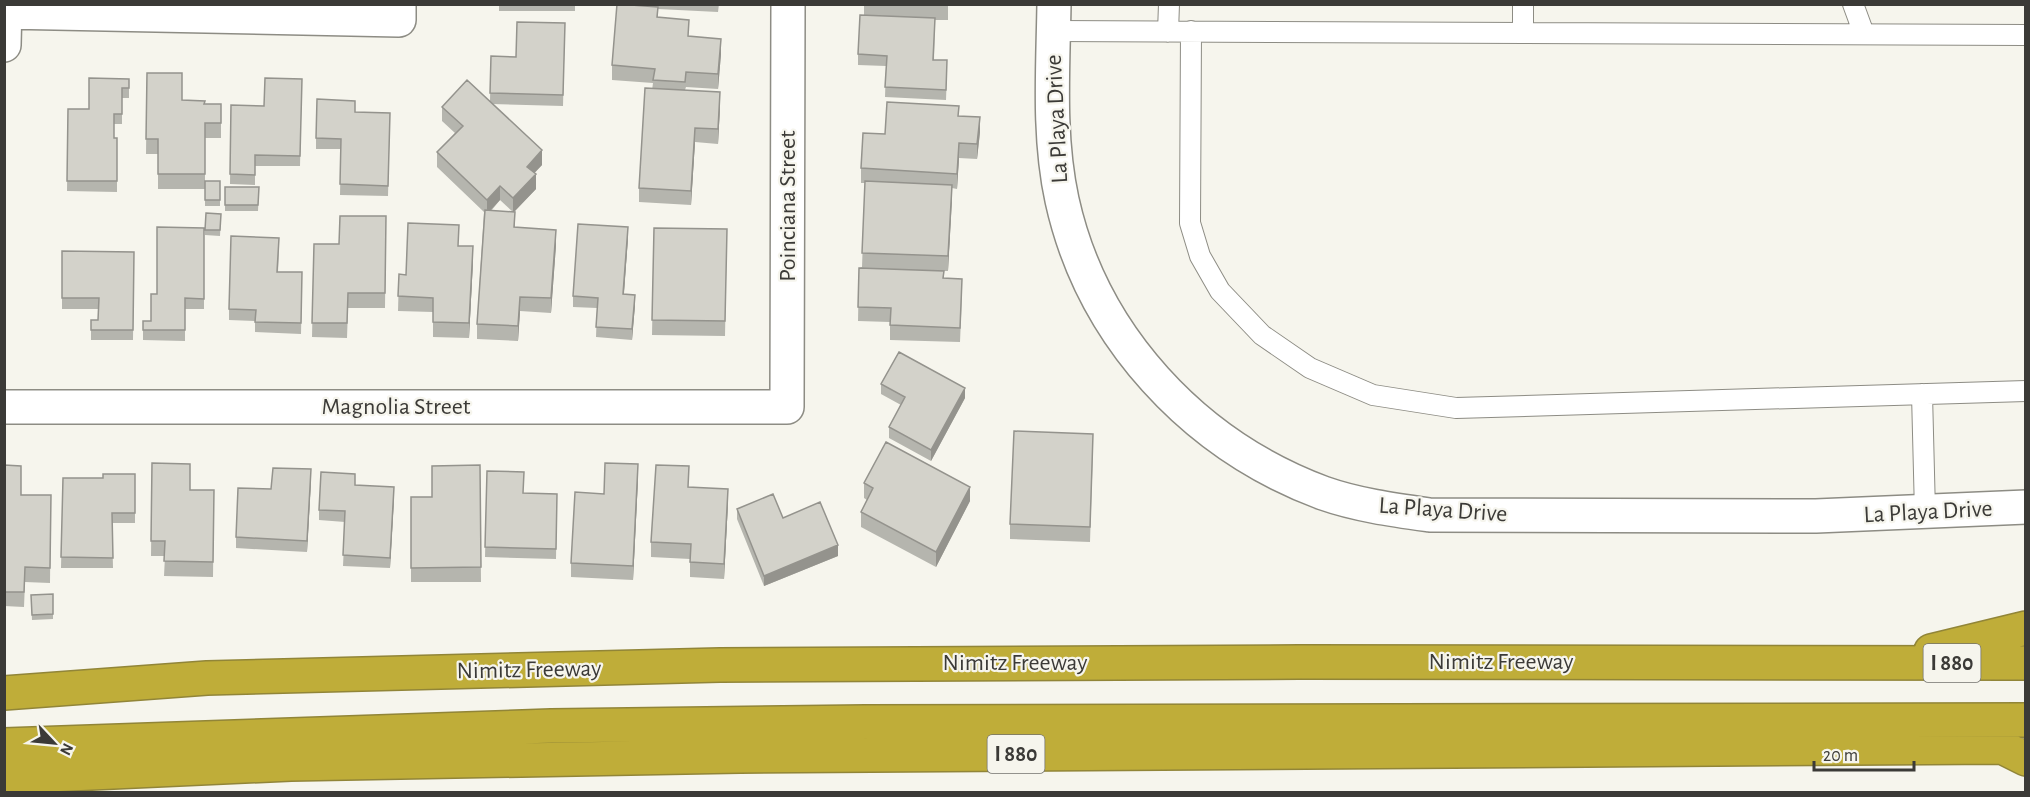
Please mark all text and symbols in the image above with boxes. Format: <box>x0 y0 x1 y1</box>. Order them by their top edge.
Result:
street label: La Playa Drive <box>1042 54 1072 184</box>
street label: Poinciana Street <box>776 130 800 282</box>
street label: Magnolia Street <box>322 395 471 419</box>
street label: La Playa Drive <box>1378 494 1508 526</box>
street label: La Playa Drive <box>1863 497 1993 527</box>
road number: I 880 <box>1924 644 1980 682</box>
street label: Nimitz Freeway <box>1429 650 1573 674</box>
street label: Nimitz Freeway <box>943 651 1087 675</box>
street label: Nimitz Freeway <box>456 657 602 683</box>
north arrow <box>24 713 84 773</box>
scale bar <box>1814 734 1914 772</box>
road number: I 880 <box>988 735 1044 773</box>
text: N <box>57 741 76 758</box>
text: 20 m <box>1823 747 1858 765</box>

